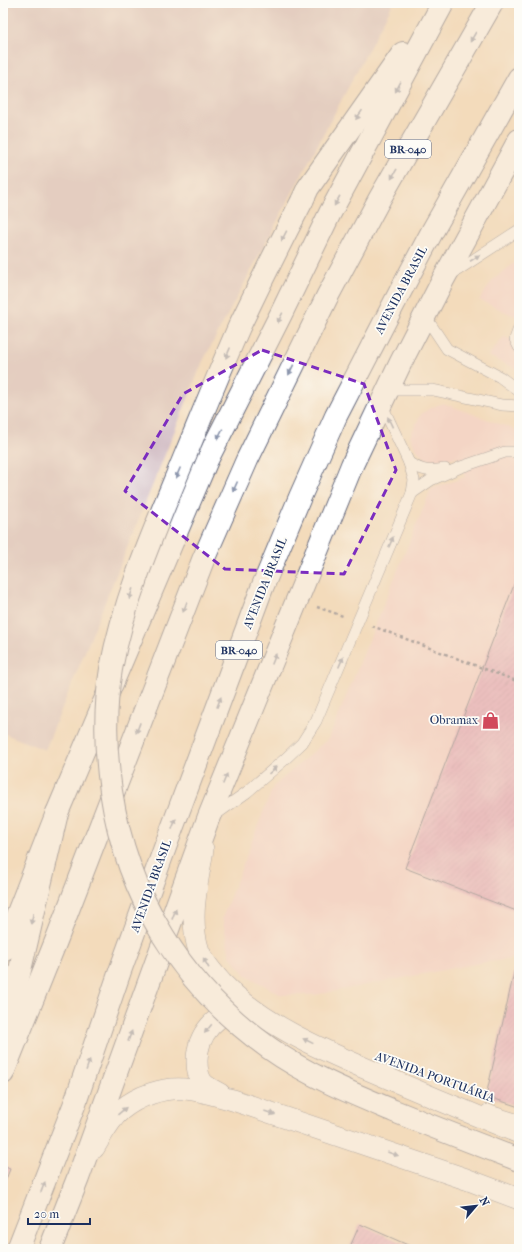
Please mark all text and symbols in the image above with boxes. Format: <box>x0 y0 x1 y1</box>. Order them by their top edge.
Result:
one-way arrow <box>470 31 476 43</box>
one-way arrow <box>395 81 402 93</box>
one-way arrow <box>355 110 363 120</box>
road number: BR-040 <box>385 140 431 158</box>
one-way arrow <box>391 168 398 180</box>
one-way arrow <box>333 195 340 207</box>
one-way arrow <box>280 230 287 242</box>
street label: AVENIDA BRASIL <box>371 243 430 337</box>
one-way arrow <box>469 255 481 262</box>
one-way arrow <box>276 312 283 324</box>
one-way arrow <box>225 348 231 359</box>
one-way arrow <box>288 364 294 375</box>
one-way arrow <box>387 416 393 427</box>
one-way arrow <box>217 428 224 440</box>
one-way arrow <box>175 468 181 479</box>
one-way arrow <box>232 482 238 493</box>
street label: AVENIDA BRASIL <box>240 534 290 632</box>
one-way arrow <box>389 536 395 548</box>
one-way arrow <box>127 589 133 601</box>
one-way arrow <box>181 601 187 613</box>
road number: BR-040 <box>216 641 262 659</box>
one-way arrow <box>271 653 277 665</box>
one-way arrow <box>338 657 344 668</box>
one-way arrow <box>217 695 223 707</box>
shop icon: Obramax <box>481 710 501 730</box>
place label: Obramax <box>430 713 479 727</box>
one-way arrow <box>135 723 141 734</box>
one-way arrow <box>268 766 277 775</box>
one-way arrow <box>222 773 228 785</box>
one-way arrow <box>171 817 177 829</box>
street label: AVENIDA BRASIL <box>127 837 175 935</box>
one-way arrow <box>171 908 177 920</box>
one-way arrow <box>29 914 35 926</box>
one-way arrow <box>203 957 209 969</box>
one-way arrow <box>204 1023 213 1034</box>
one-way arrow <box>127 1030 133 1042</box>
one-way arrow <box>302 1038 314 1044</box>
street label: AVENIDA PORTUÁRIA <box>372 1048 497 1105</box>
one-way arrow <box>85 1058 91 1070</box>
one-way arrow <box>116 1106 127 1115</box>
one-way arrow <box>265 1110 277 1116</box>
one-way arrow <box>388 1152 400 1158</box>
one-way arrow <box>40 1180 46 1192</box>
north arrow <box>456 1186 496 1226</box>
text: N <box>477 1195 492 1209</box>
scale bar <box>28 1200 90 1226</box>
text: 20 m <box>34 1207 59 1221</box>

